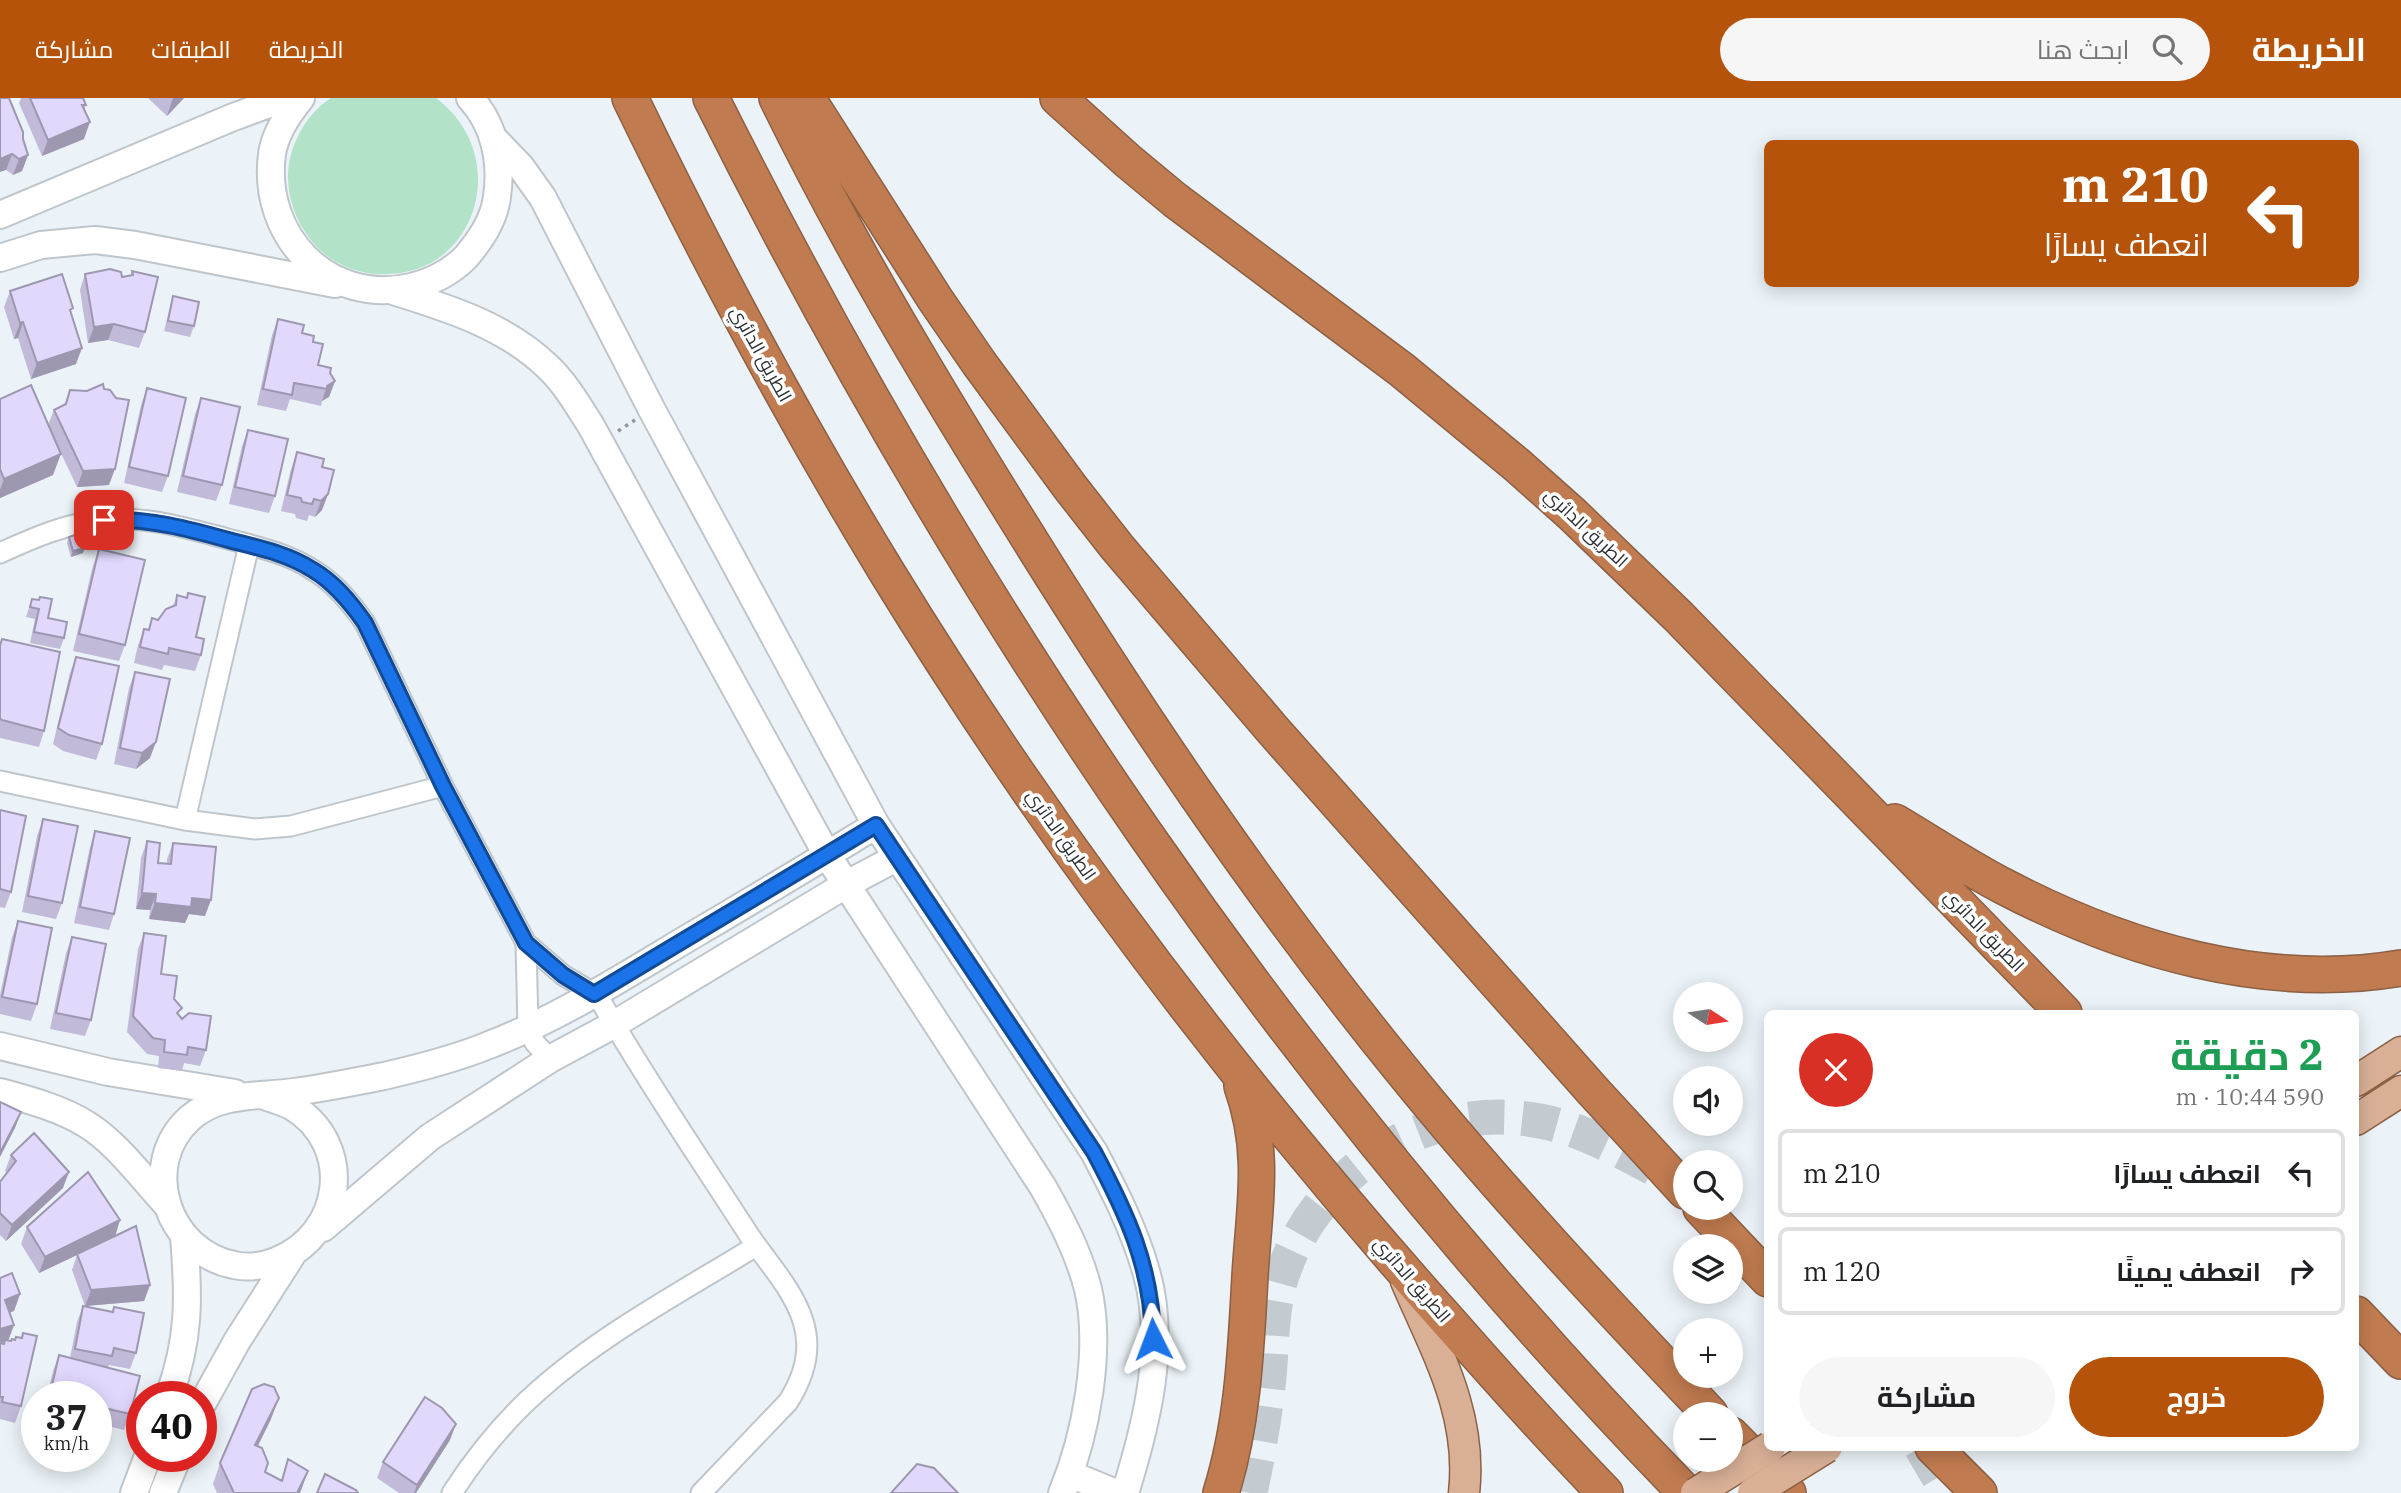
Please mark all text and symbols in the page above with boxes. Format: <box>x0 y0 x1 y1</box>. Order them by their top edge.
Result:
search box <box>1720 18 2210 81</box>
text: الخريطة <box>2252 27 2366 70</box>
icon: search <box>2148 30 2186 68</box>
text: ابحث هنا <box>2037 32 2130 66</box>
text: مشاركة <box>35 33 113 65</box>
text: الطبقات <box>151 33 231 65</box>
text: الخريطة <box>269 33 344 65</box>
text: 210 m <box>2062 152 2209 215</box>
icon: left <box>2233 168 2324 259</box>
text: انعطف يسارًا <box>2044 223 2209 265</box>
street label: الطريق الدائري <box>723 302 797 407</box>
street label: الطريق الدائري <box>1538 483 1633 574</box>
pin <box>74 490 134 550</box>
icon: arrive <box>85 501 123 539</box>
street label: الطريق الدائري <box>1019 785 1101 886</box>
street label: الطريق الدائري <box>1937 885 2029 979</box>
north arrow <box>1673 982 1743 1052</box>
map controls <box>1673 982 1743 1472</box>
text: 2 دقيقة <box>2170 1027 2324 1082</box>
button: close <box>1799 1033 1873 1107</box>
button: sound <box>1673 1066 1743 1136</box>
text: 590 m · 10:44 <box>2175 1081 2324 1111</box>
button: search <box>1673 1150 1743 1220</box>
icon: left <box>2282 1154 2320 1192</box>
text: 210 m <box>1803 1156 1881 1190</box>
text: انعطف يسارًا <box>2113 1156 2261 1190</box>
street label: الطريق الدائري <box>1367 1232 1456 1329</box>
button: layers <box>1673 1234 1743 1304</box>
icon: right <box>2282 1252 2320 1290</box>
text: 120 m <box>1803 1254 1881 1288</box>
text: انعطف يمينًا <box>2116 1254 2261 1288</box>
position arrow <box>1116 1302 1190 1376</box>
button: + <box>1673 1318 1743 1388</box>
button: مشاركة <box>1799 1357 2055 1437</box>
button: خروج <box>2069 1357 2324 1437</box>
speed limit sign: 40 <box>126 1381 217 1472</box>
text: 37 <box>45 1394 88 1440</box>
button: − <box>1673 1402 1743 1472</box>
text: km/h <box>44 1432 89 1455</box>

